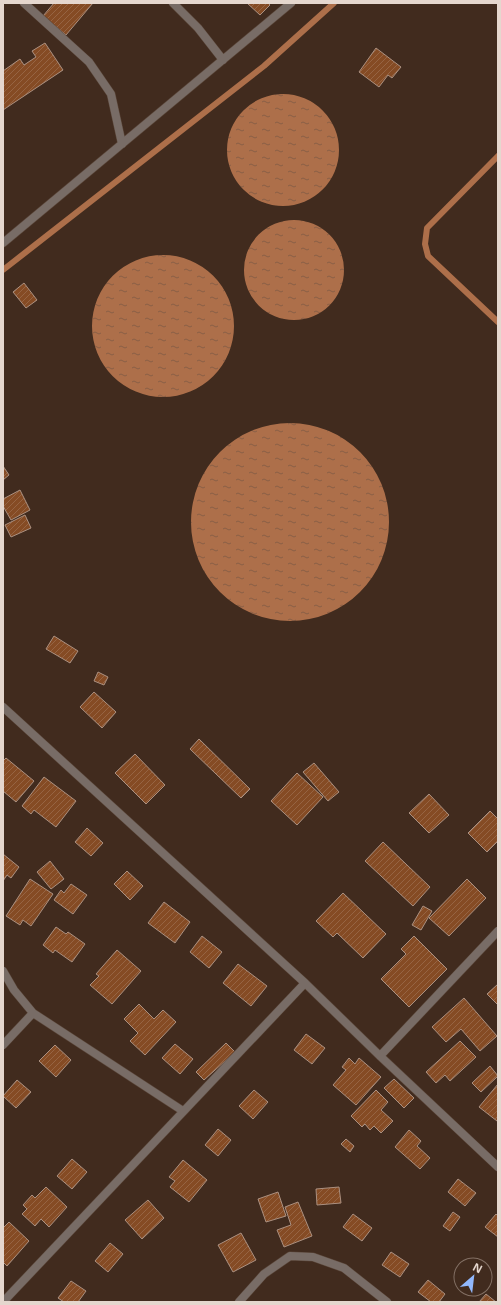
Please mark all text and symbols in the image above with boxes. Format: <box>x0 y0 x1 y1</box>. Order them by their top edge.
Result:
north arrow <box>453 1257 493 1297</box>
text: N <box>470 1259 485 1276</box>

